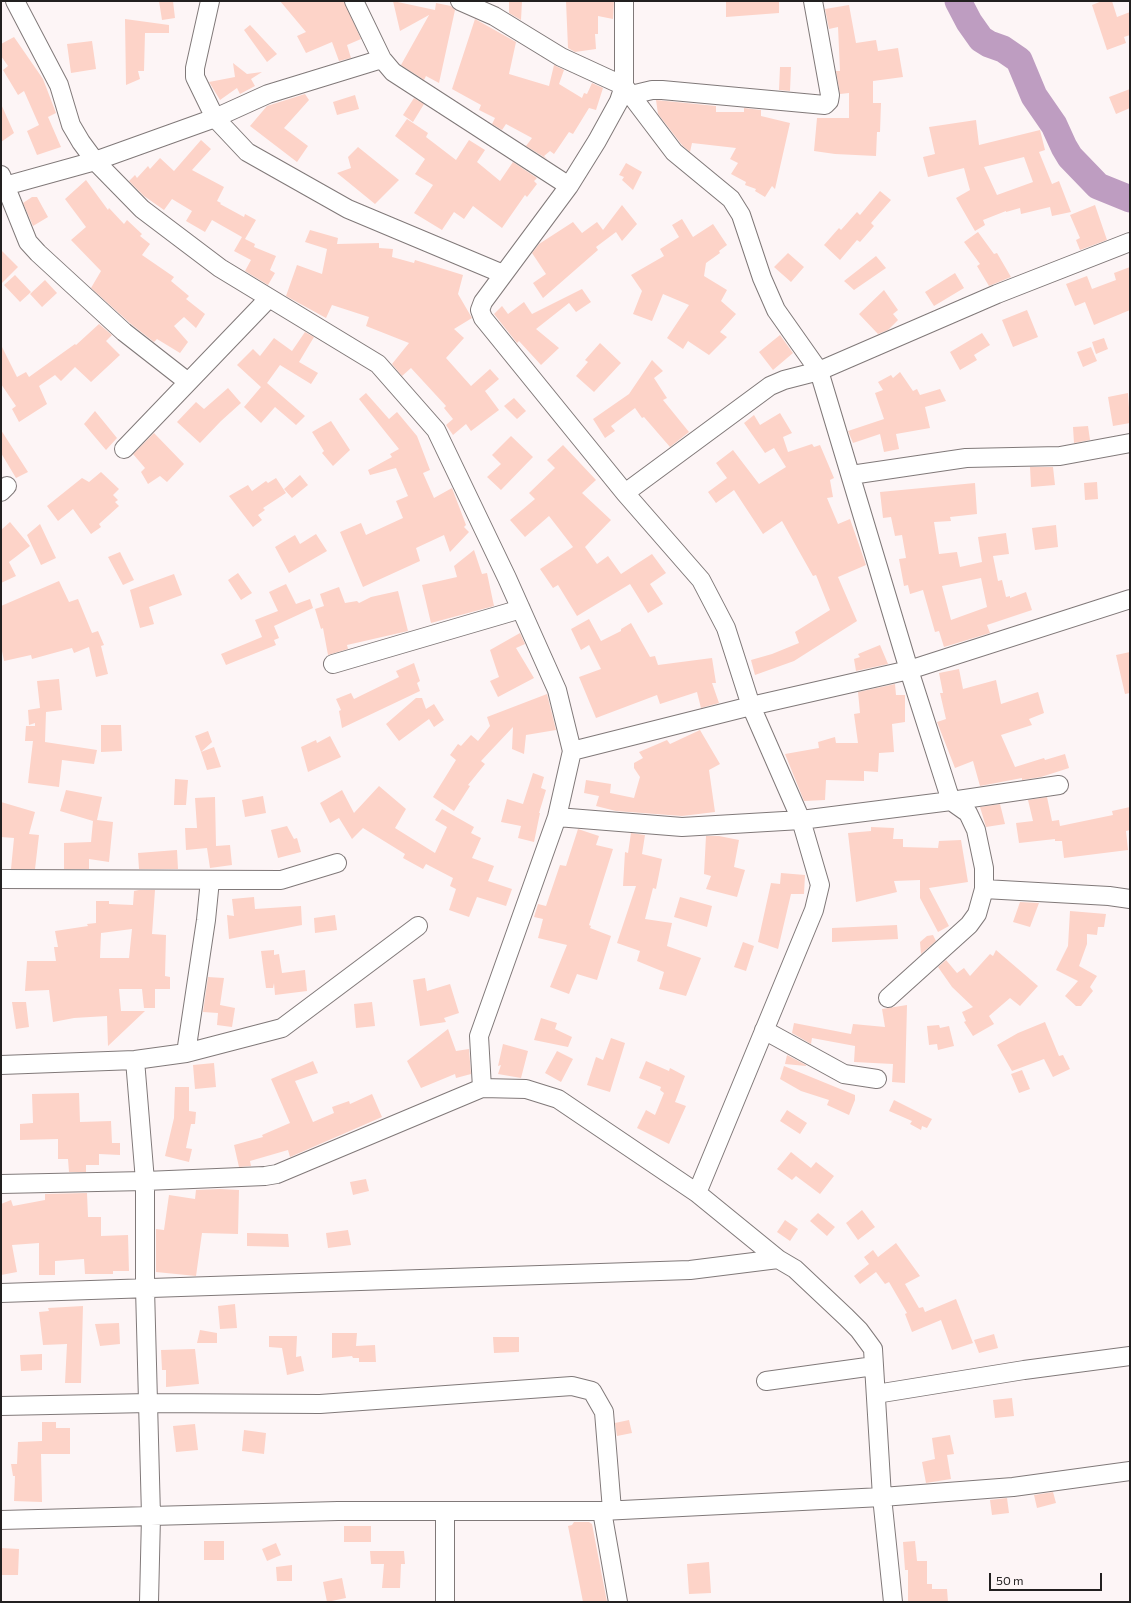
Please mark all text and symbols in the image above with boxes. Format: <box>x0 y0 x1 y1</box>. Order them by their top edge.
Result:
scale bar <box>991 1565 1104 1591</box>
text: 50 m <box>996 1573 1024 1587</box>

